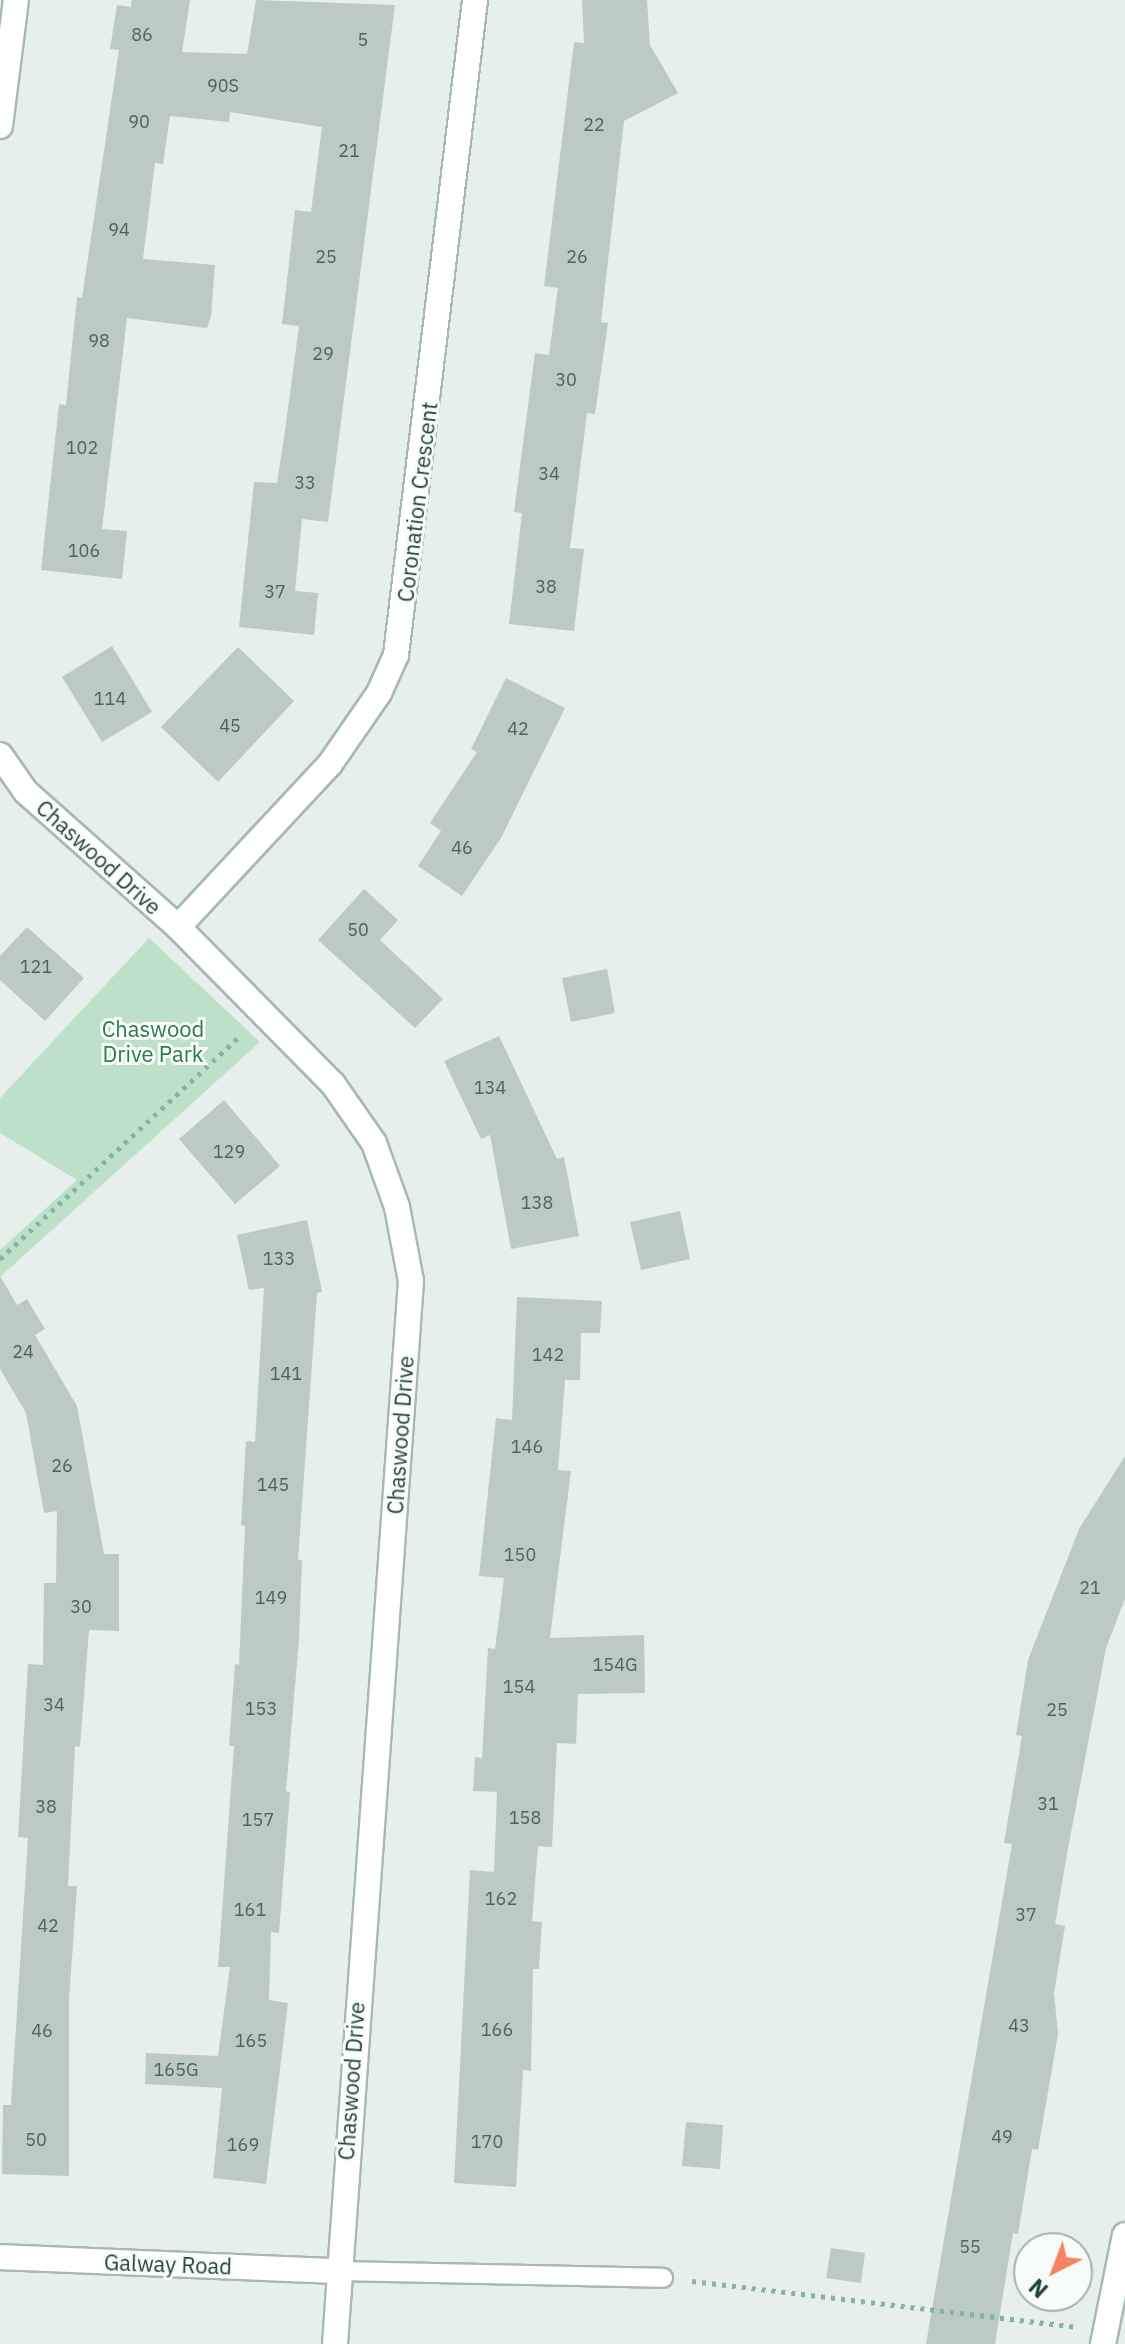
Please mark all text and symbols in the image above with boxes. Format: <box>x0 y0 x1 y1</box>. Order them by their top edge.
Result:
house number: 86 <box>131 24 153 46</box>
house number: 5 <box>358 29 368 51</box>
house number: 90S <box>207 75 239 97</box>
house number: 90 <box>128 111 150 133</box>
house number: 22 <box>583 114 605 136</box>
house number: 21 <box>338 140 360 162</box>
house number: 94 <box>108 219 130 241</box>
house number: 25 <box>315 246 337 268</box>
house number: 26 <box>566 246 588 268</box>
house number: 98 <box>88 330 110 352</box>
house number: 29 <box>312 343 334 365</box>
house number: 30 <box>555 369 577 391</box>
street label: Coronation Crescent <box>392 400 442 604</box>
house number: 102 <box>66 437 98 459</box>
house number: 34 <box>538 463 560 485</box>
house number: 33 <box>294 472 316 494</box>
house number: 106 <box>68 540 100 562</box>
house number: 38 <box>535 576 557 598</box>
house number: 37 <box>264 581 286 603</box>
house number: 114 <box>94 688 126 710</box>
house number: 45 <box>219 715 241 737</box>
house number: 42 <box>507 718 529 740</box>
street label: Chaswood Drive <box>31 794 167 920</box>
house number: 46 <box>451 837 473 859</box>
house number: 50 <box>347 919 369 941</box>
house number: 121 <box>20 956 52 978</box>
park label: Chaswood Drive Park <box>102 1015 204 1066</box>
house number: 134 <box>474 1077 506 1099</box>
house number: 129 <box>213 1141 245 1163</box>
house number: 138 <box>521 1192 553 1214</box>
house number: 133 <box>263 1248 295 1270</box>
house number: 24 <box>12 1341 34 1363</box>
house number: 142 <box>532 1344 564 1366</box>
street label: Chaswood Drive <box>381 1355 419 1515</box>
house number: 141 <box>270 1363 302 1385</box>
house number: 146 <box>511 1436 543 1458</box>
house number: 26 <box>51 1455 73 1477</box>
house number: 145 <box>257 1474 289 1496</box>
house number: 150 <box>504 1544 536 1566</box>
house number: 21 <box>1079 1577 1101 1599</box>
house number: 149 <box>255 1587 287 1609</box>
house number: 30 <box>70 1596 92 1618</box>
house number: 154G <box>593 1654 637 1676</box>
house number: 154 <box>503 1676 535 1698</box>
house number: 34 <box>43 1694 65 1716</box>
house number: 153 <box>245 1698 277 1720</box>
house number: 25 <box>1046 1699 1068 1721</box>
house number: 31 <box>1037 1793 1059 1815</box>
house number: 38 <box>35 1796 57 1818</box>
house number: 158 <box>509 1807 541 1829</box>
house number: 157 <box>242 1809 274 1831</box>
house number: 162 <box>485 1888 517 1910</box>
house number: 161 <box>234 1899 266 1921</box>
house number: 37 <box>1015 1904 1037 1926</box>
house number: 42 <box>37 1915 59 1937</box>
street label: Chaswood Drive <box>332 2001 370 2161</box>
house number: 43 <box>1008 2015 1030 2037</box>
house number: 166 <box>481 2019 513 2041</box>
house number: 46 <box>31 2020 53 2042</box>
house number: 165 <box>235 2030 267 2052</box>
house number: 165G <box>154 2059 198 2081</box>
house number: 49 <box>991 2126 1013 2148</box>
house number: 50 <box>25 2129 47 2151</box>
house number: 170 <box>471 2131 503 2153</box>
house number: 169 <box>227 2134 259 2156</box>
north arrow <box>1013 2232 1093 2312</box>
house number: 55 <box>959 2236 981 2258</box>
street label: Galway Road <box>104 2249 232 2279</box>
text: N <box>1022 2273 1054 2305</box>

